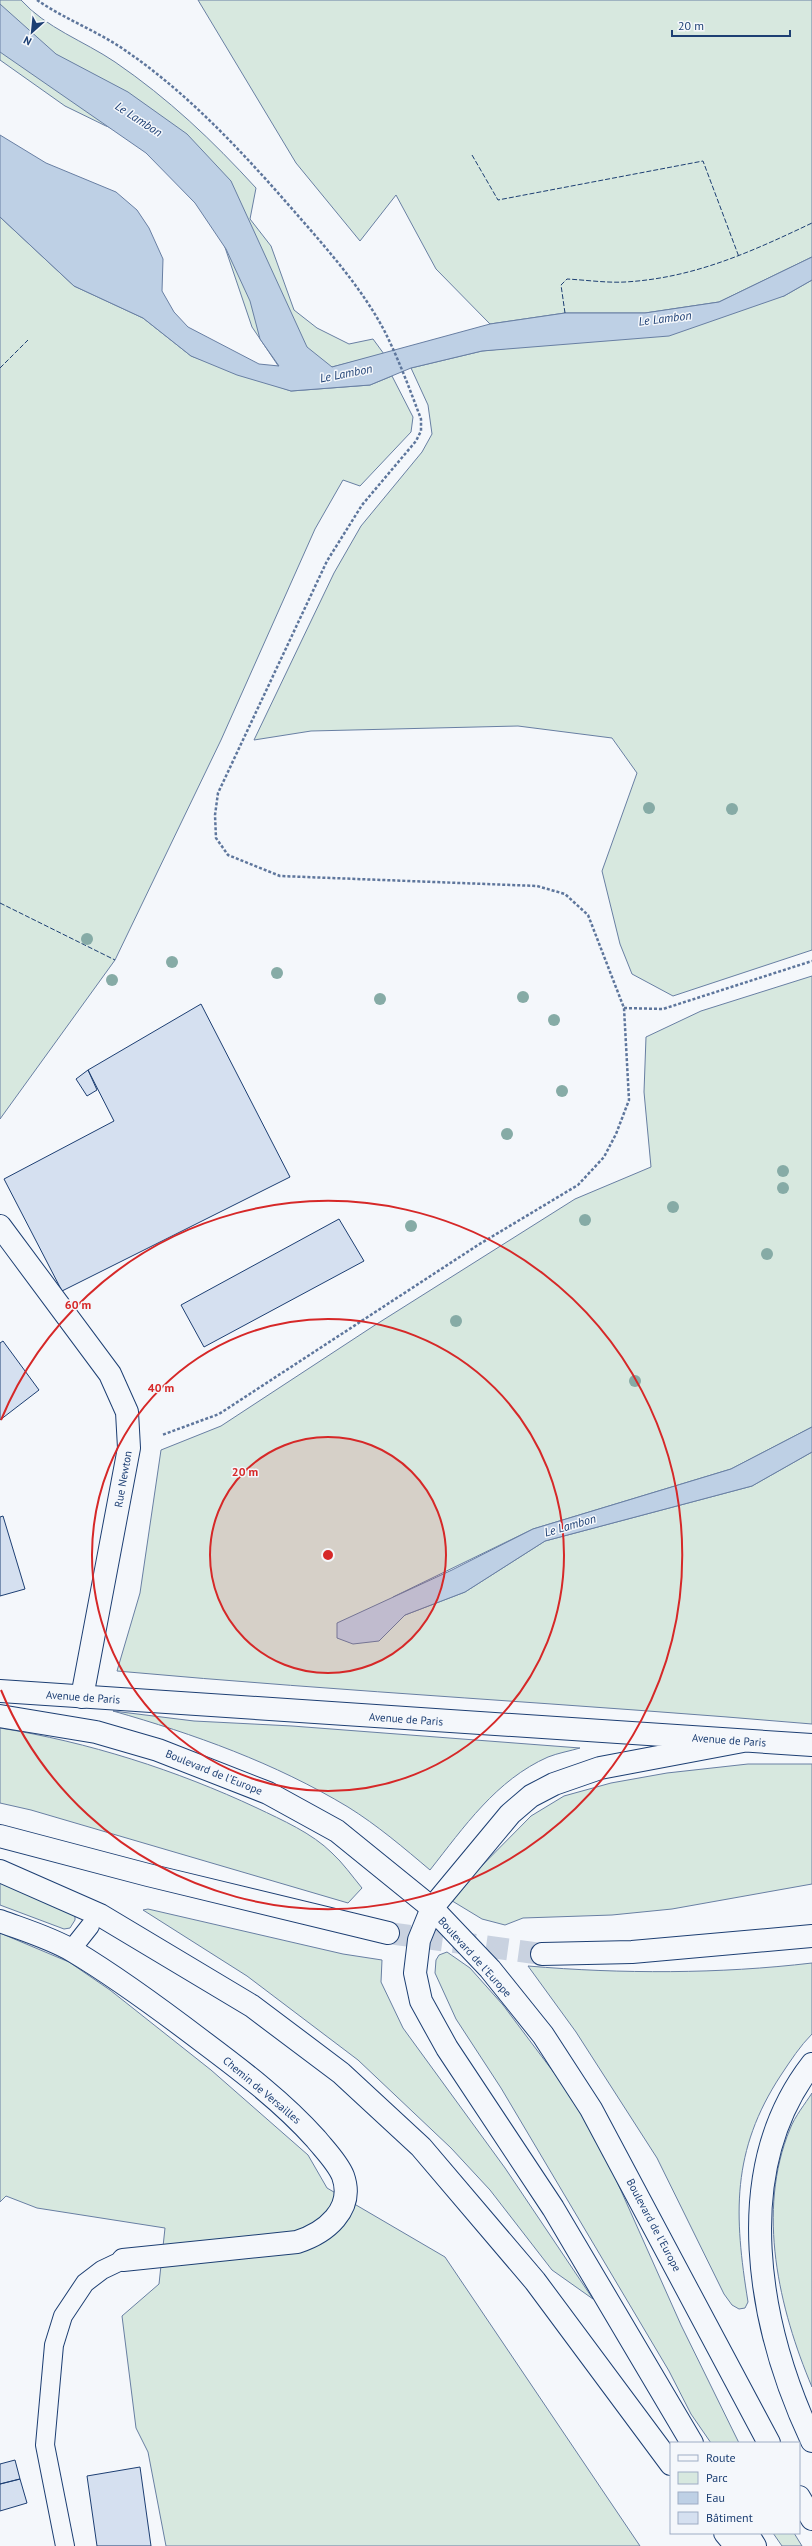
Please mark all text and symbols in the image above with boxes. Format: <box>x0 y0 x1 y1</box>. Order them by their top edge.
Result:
north arrow <box>12 12 52 52</box>
scale bar <box>672 12 790 38</box>
text: 20 m <box>678 18 704 33</box>
text: N <box>21 33 34 49</box>
water label: Le Lambon <box>113 98 165 140</box>
water label: Le Lambon <box>638 307 692 329</box>
water label: Le Lambon <box>318 361 374 385</box>
text: 60 m <box>65 1297 91 1312</box>
text: 40 m <box>148 1380 174 1395</box>
street label: Rue Newton <box>111 1450 135 1508</box>
text: 20 m <box>232 1464 258 1479</box>
water label: Le Lambon <box>542 1510 598 1540</box>
centre of rings <box>321 1548 335 1562</box>
street label: Avenue de Paris <box>45 1687 121 1707</box>
street label: Avenue de Paris <box>368 1709 444 1729</box>
street label: Avenue de Paris <box>691 1730 767 1750</box>
street label: Boulevard de l'Europe <box>164 1746 265 1798</box>
street label: Boulevard de l'Europe <box>435 1914 515 2000</box>
street label: Chemin de Versailles <box>220 2053 304 2127</box>
street label: Boulevard de l'Europe <box>624 2176 685 2274</box>
legend <box>670 2442 800 2534</box>
text: Route <box>706 2450 736 2465</box>
text: Parc <box>706 2470 728 2485</box>
text: Eau <box>706 2490 725 2505</box>
text: Bâtiment <box>706 2510 753 2525</box>

